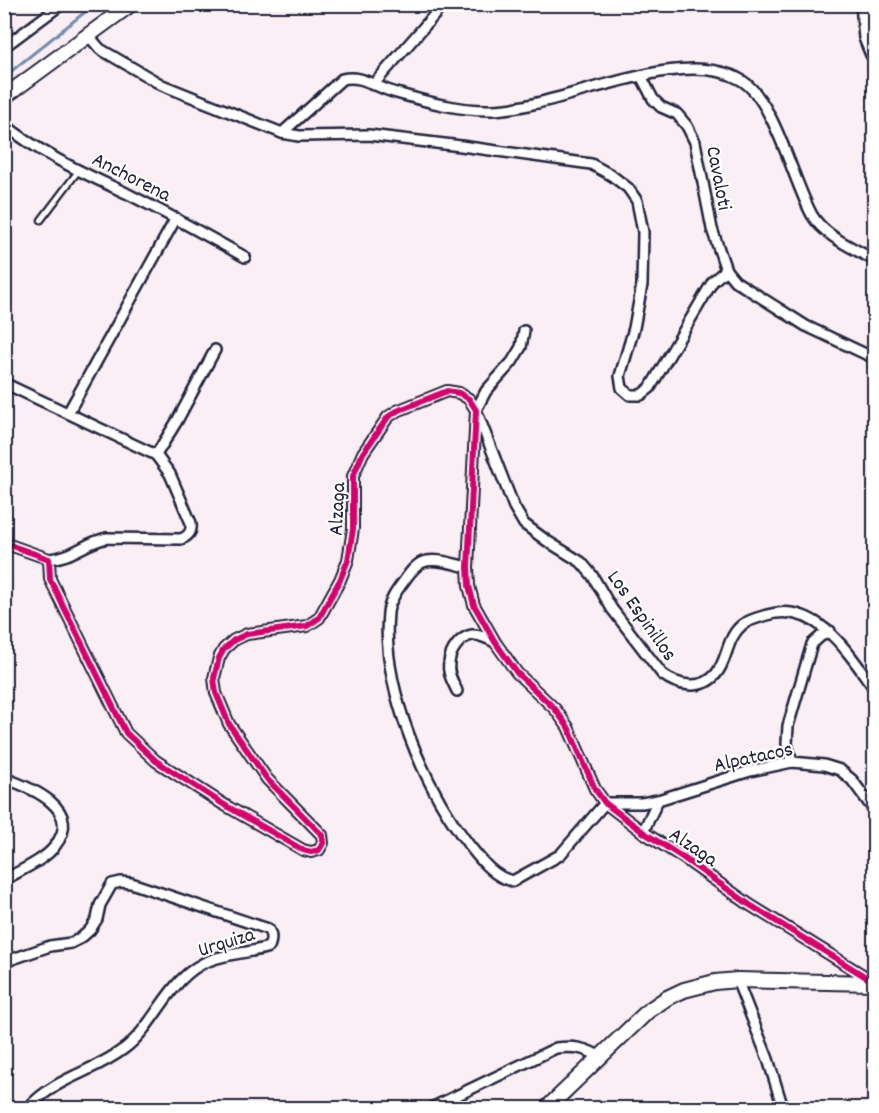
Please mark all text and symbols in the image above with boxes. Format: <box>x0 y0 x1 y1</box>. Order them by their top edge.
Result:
street label: Cavaloti <box>696 144 738 213</box>
street label: Anchorena <box>86 146 176 212</box>
street label: Alzaga <box>323 481 355 537</box>
street label: Los Espinillos <box>598 565 683 668</box>
street label: Alpatacos <box>711 736 796 782</box>
street label: Alzaga <box>662 821 724 876</box>
street label: Urquiza <box>195 921 260 967</box>

